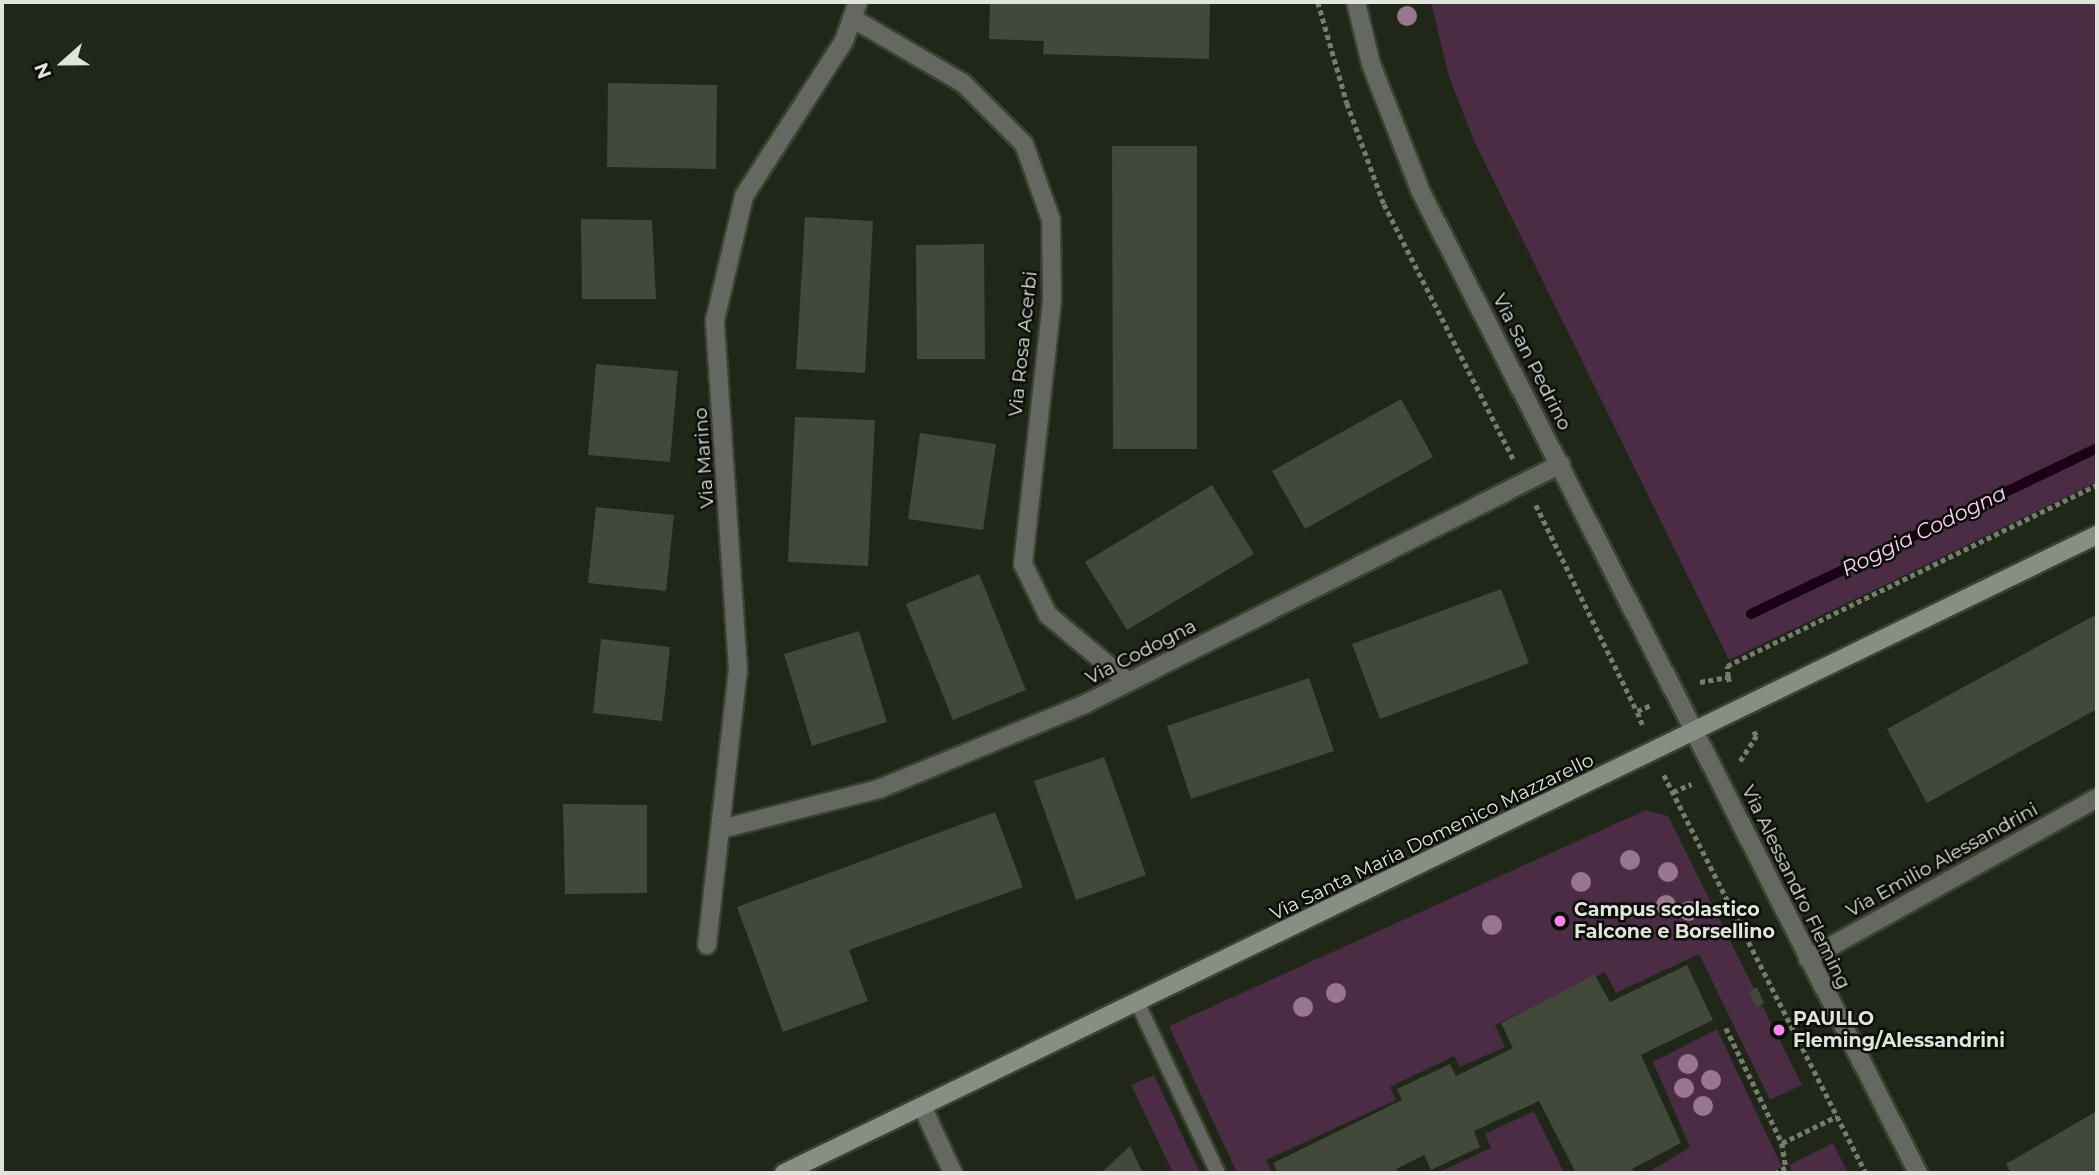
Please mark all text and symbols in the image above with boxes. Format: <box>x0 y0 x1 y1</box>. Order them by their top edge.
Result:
north arrow <box>28 28 98 98</box>
text: N <box>29 59 56 82</box>
street label: Via Rosa Acerbi <box>1004 270 1042 418</box>
street label: Via San Pedrino <box>1488 290 1576 434</box>
street label: Via Marino <box>689 407 719 509</box>
water label: Roggia Codogna <box>1837 480 2011 582</box>
street label: Via Codogna <box>1082 614 1200 690</box>
street label: Via Santa Maria Domenico Mazzarello <box>1266 748 1598 926</box>
street label: Via Alessandro Fleming <box>1737 781 1855 993</box>
street label: Via Emilio Alessandrini <box>1842 798 2042 922</box>
place label: Campus scolastico Falcone e Borsellino <box>1574 899 1775 943</box>
marker: Campus scolastico Falcone e Borsellino <box>1552 913 1568 929</box>
place label: PAULLO Fleming/Alessandrini <box>1793 1008 2005 1052</box>
marker: PAULLO Fleming/Alessandrini <box>1771 1022 1787 1038</box>

